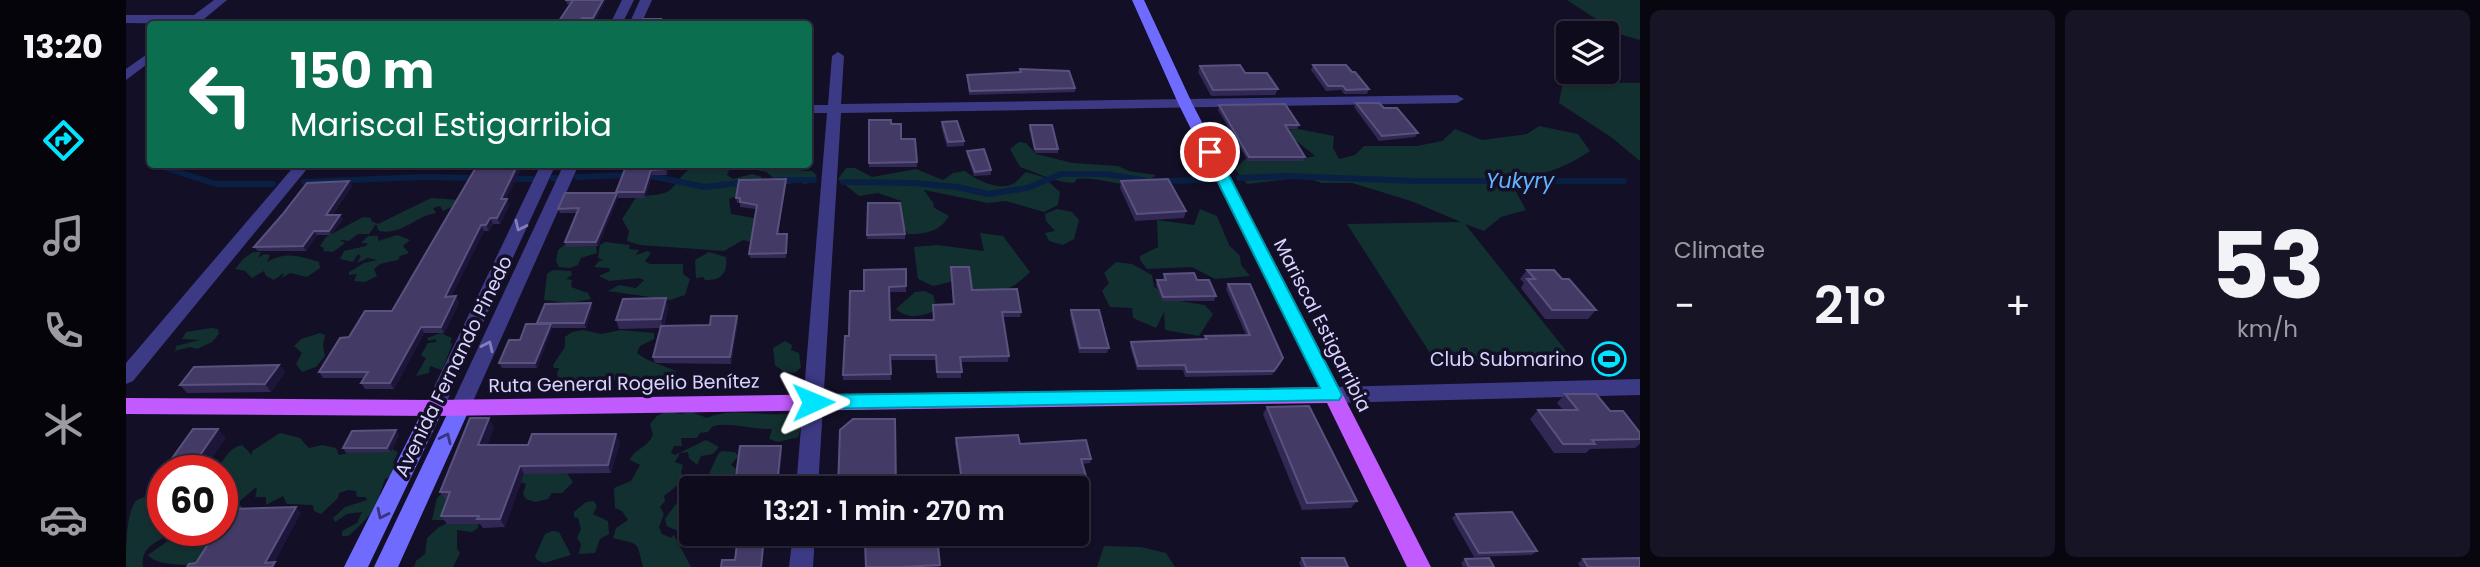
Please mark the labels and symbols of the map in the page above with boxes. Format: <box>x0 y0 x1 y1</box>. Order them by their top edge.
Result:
pin <box>1180 122 1240 182</box>
water label: Yukyry <box>1486 166 1555 195</box>
one-way arrow <box>514 219 528 231</box>
street label: Mariscal Estigarribia <box>1267 234 1378 417</box>
street label: Avenida Fernando Pinedo <box>388 251 519 481</box>
sports icon: Club Submarino <box>1590 340 1628 378</box>
one-way arrow <box>480 341 494 353</box>
place label: Club Submarino <box>1430 346 1584 373</box>
position arrow <box>776 365 850 439</box>
street label: Ruta General Rogelio Benítez <box>488 368 760 399</box>
one-way arrow <box>437 433 451 445</box>
speed limit sign: 60 <box>147 455 238 546</box>
one-way arrow <box>377 507 391 519</box>

